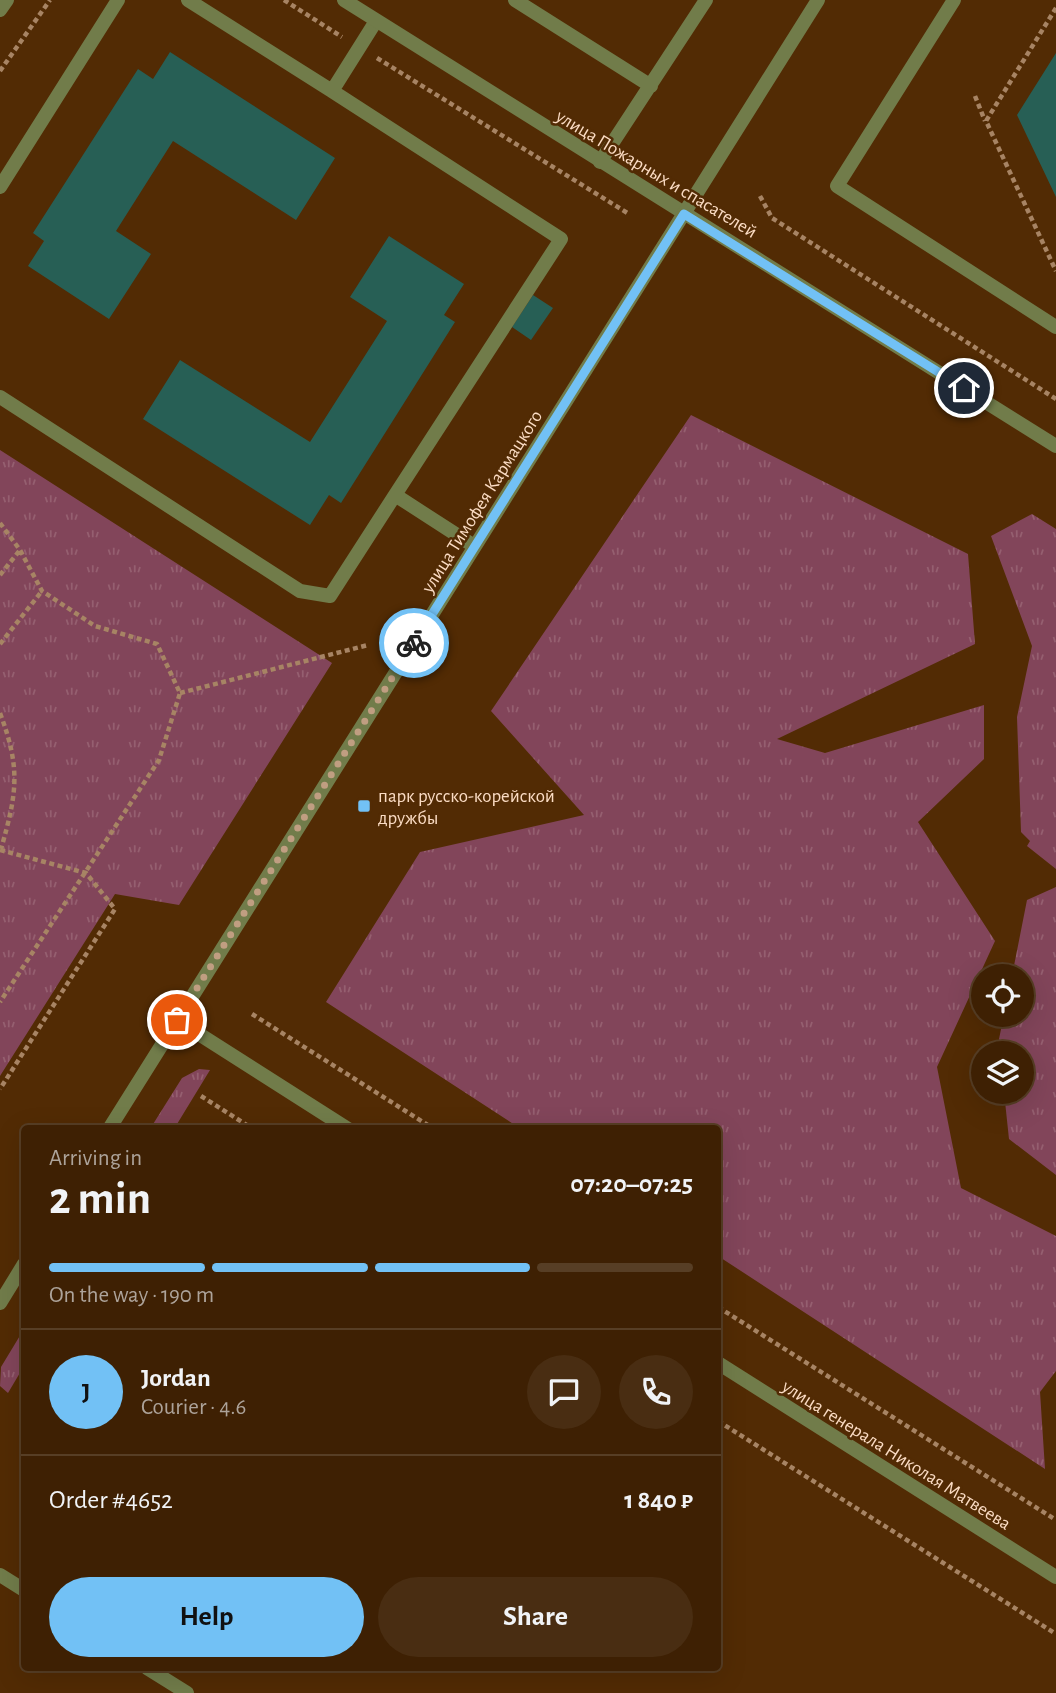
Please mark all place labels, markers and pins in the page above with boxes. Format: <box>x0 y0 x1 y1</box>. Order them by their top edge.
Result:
pin <box>934 358 994 418</box>
place label: парк русско-корейской дружбы <box>378 787 555 828</box>
marker: парк русско-корейской дружбы <box>356 798 372 814</box>
pin <box>147 990 207 1050</box>

